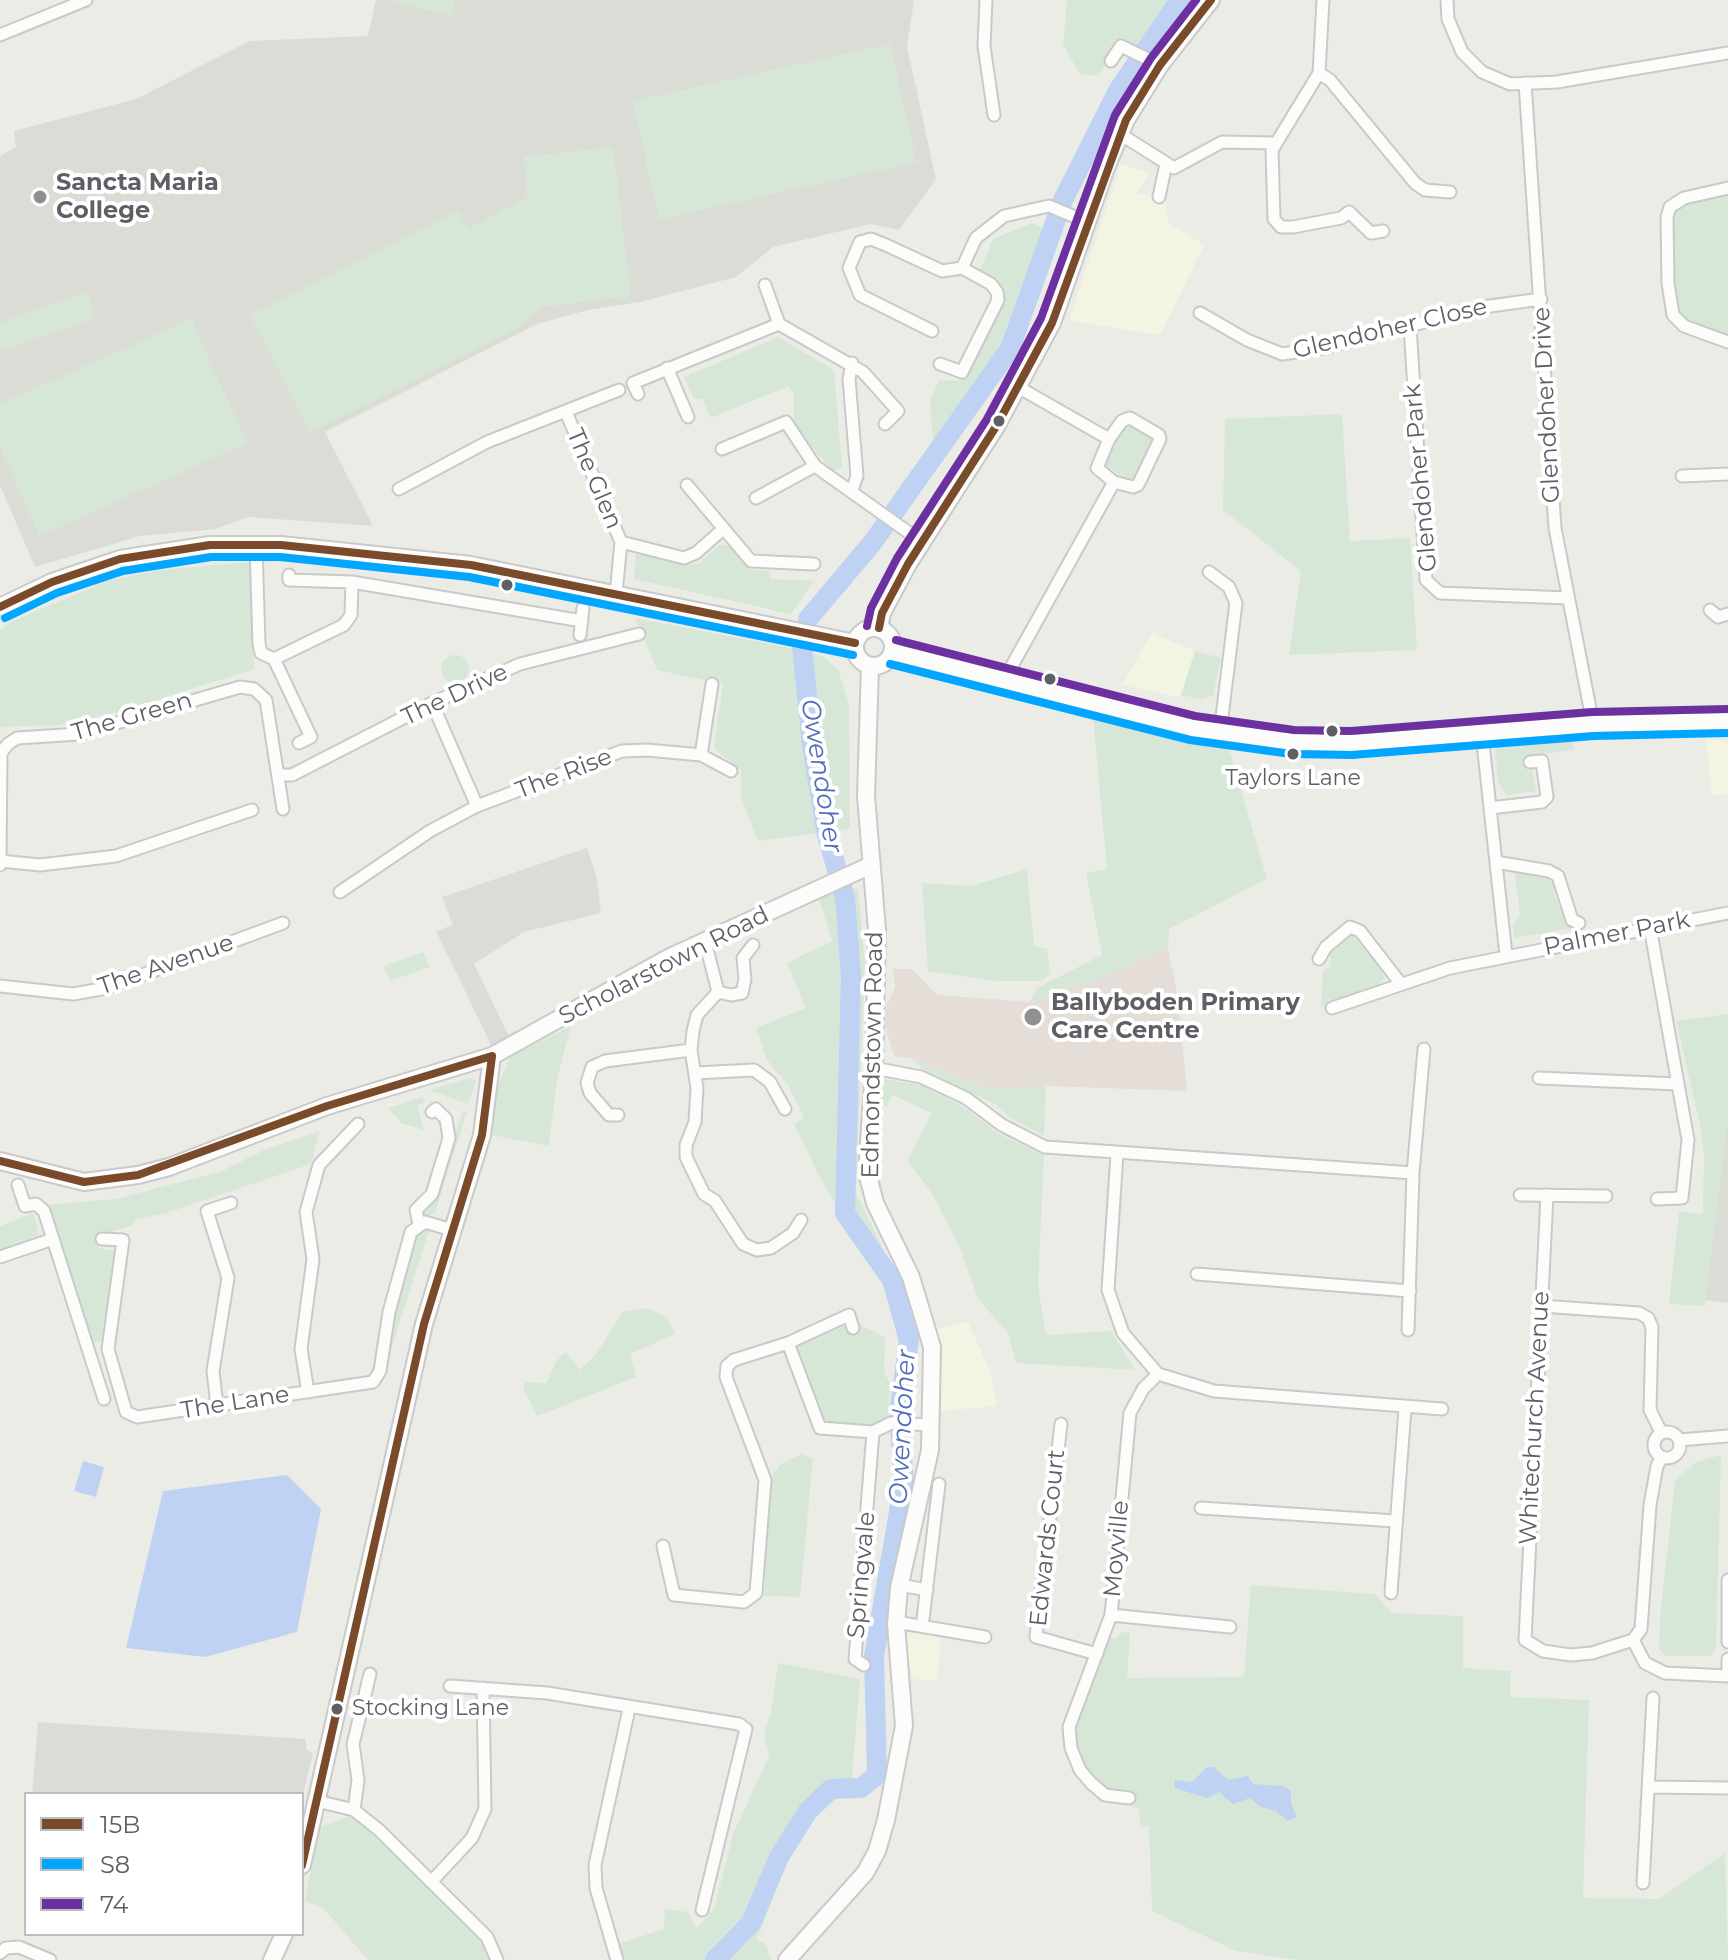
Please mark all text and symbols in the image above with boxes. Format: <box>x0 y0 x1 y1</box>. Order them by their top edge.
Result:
place label: Sancta Maria College <box>56 169 219 225</box>
marker: Sancta Maria College <box>31 188 49 206</box>
street label: Glendoher Close <box>1290 293 1490 365</box>
street label: Glendoher Drive <box>1527 306 1567 504</box>
street label: Glendoher Park <box>1398 383 1444 573</box>
unlabelled marker <box>991 413 1007 429</box>
street label: The Glen <box>560 424 628 534</box>
unlabelled marker <box>499 577 515 593</box>
street label: The Drive <box>397 658 513 732</box>
unlabelled marker <box>1042 671 1058 687</box>
street label: The Green <box>68 686 196 748</box>
water label: Owendoher <box>793 697 849 855</box>
unlabelled marker <box>1324 723 1340 739</box>
street label: The Rise <box>512 742 616 806</box>
marker: Taylors Lane <box>1285 746 1301 762</box>
place label: Taylors Lane <box>1225 766 1361 792</box>
street label: Scholarstown Road <box>554 901 774 1031</box>
street label: Palmer Park <box>1542 906 1692 962</box>
street label: The Avenue <box>94 928 238 1002</box>
street label: Edmondstown Road <box>856 931 890 1179</box>
place label: Ballyboden Primary Care Centre <box>1051 989 1300 1045</box>
marker: Ballyboden Primary Care Centre <box>1022 1006 1044 1028</box>
street label: Whitechurch Avenue <box>1514 1290 1556 1546</box>
water label: Owendoher <box>883 1349 923 1505</box>
street label: The Lane <box>179 1380 291 1426</box>
street label: Edwards Court <box>1024 1448 1072 1628</box>
street label: Moyville <box>1098 1499 1136 1599</box>
street label: Springvale <box>842 1510 882 1640</box>
place label: Stocking Lane <box>352 1696 509 1722</box>
marker: Stocking Lane <box>329 1701 345 1717</box>
legend <box>24 1792 304 1936</box>
text: 15B <box>100 1810 140 1839</box>
text: S8 <box>100 1850 130 1879</box>
text: 74 <box>100 1890 128 1919</box>

